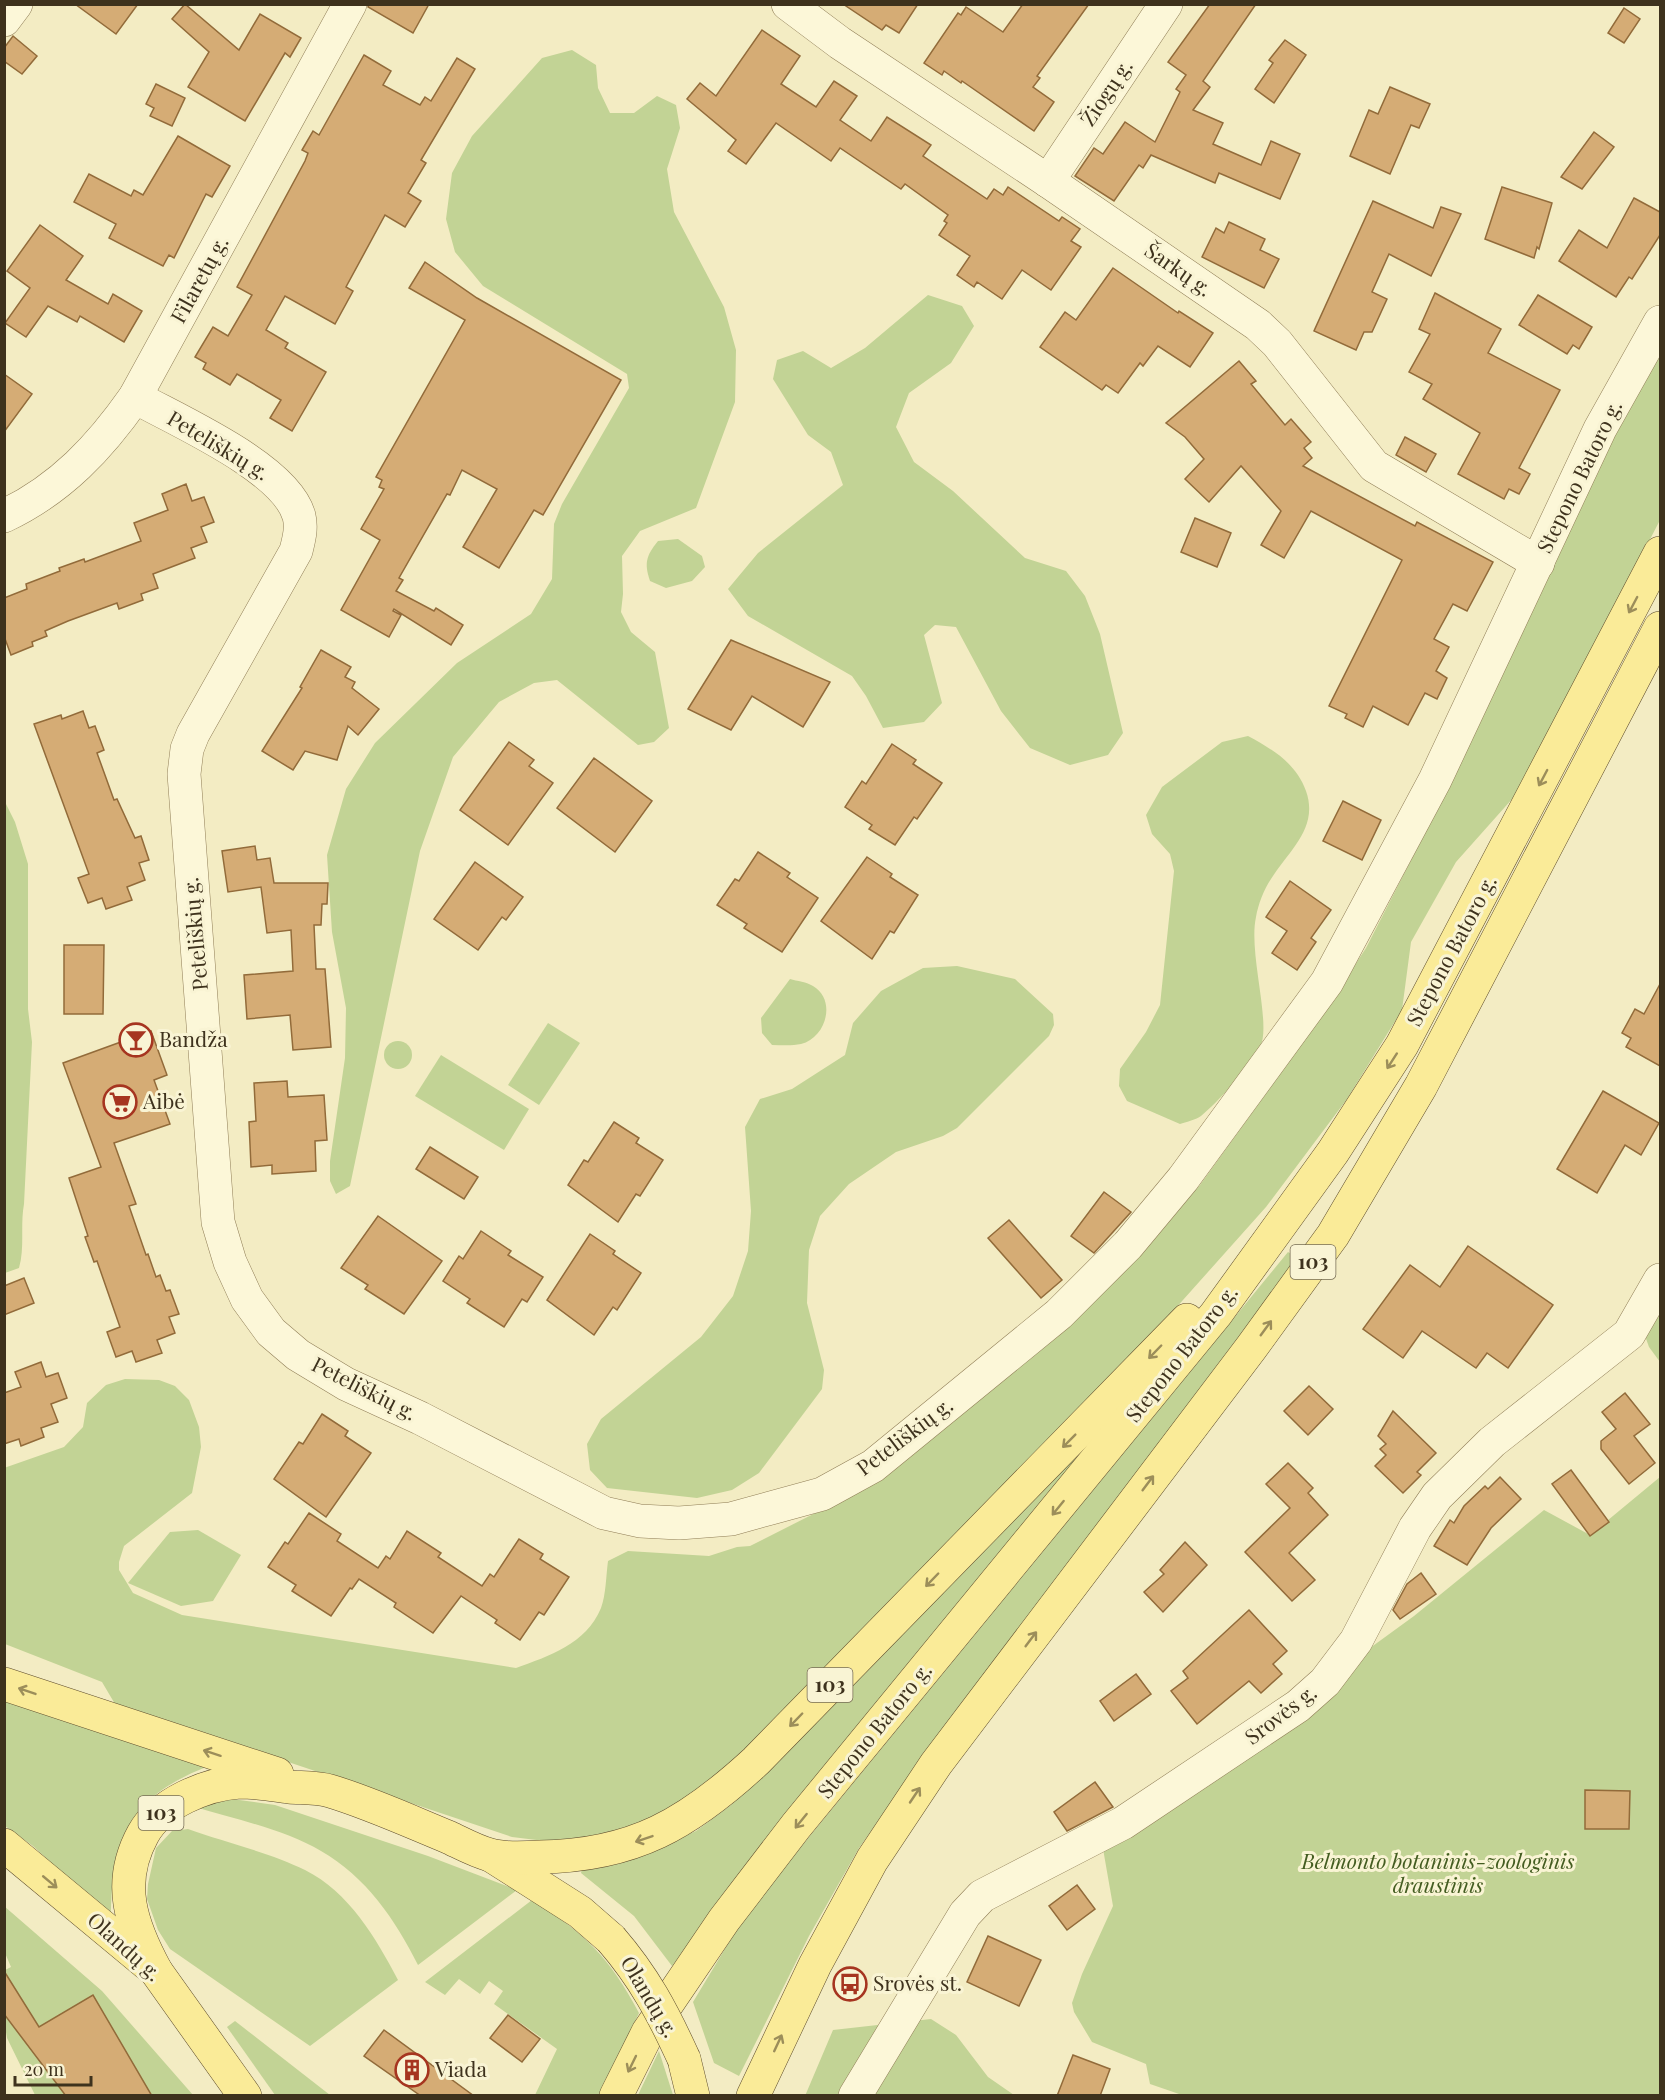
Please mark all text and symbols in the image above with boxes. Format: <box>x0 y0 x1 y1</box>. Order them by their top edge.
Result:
street label: Žiogų g. <box>1073 53 1138 131</box>
street label: Filaretų g. <box>163 231 234 328</box>
street label: Šarkų g. <box>1140 235 1218 302</box>
street label: Stepono Batoro g. <box>1529 395 1627 557</box>
street label: Peteliškių g. <box>163 403 275 486</box>
one-way arrow <box>1627 596 1639 613</box>
one-way arrow <box>1537 768 1548 786</box>
street label: Stepono Batoro g. <box>1399 870 1502 1030</box>
street label: Peteliškių g. <box>175 876 213 992</box>
bar icon: Bandža <box>118 1022 154 1058</box>
place label: Bandža <box>159 1024 228 1052</box>
one-way arrow <box>1385 1052 1397 1069</box>
supermarket icon: Aibė <box>102 1084 138 1120</box>
place label: Aibė <box>142 1086 185 1114</box>
road number: 103 <box>1290 1245 1336 1279</box>
street label: Stepono Batoro g. <box>1118 1278 1243 1427</box>
one-way arrow <box>1260 1320 1272 1336</box>
one-way arrow <box>1148 1345 1163 1360</box>
street label: Peteliškių g. <box>308 1349 422 1426</box>
street label: Peteliškių g. <box>850 1390 958 1481</box>
one-way arrow <box>1061 1434 1076 1449</box>
one-way arrow <box>1141 1475 1154 1491</box>
one-way arrow <box>1052 1500 1065 1516</box>
one-way arrow <box>925 1572 939 1587</box>
one-way arrow <box>1024 1631 1037 1647</box>
street label: Stepono Batoro g. <box>810 1656 937 1803</box>
road number: 103 <box>808 1668 852 1702</box>
street label: Srovės g. <box>1238 1677 1321 1750</box>
one-way arrow <box>18 1685 37 1696</box>
one-way arrow <box>789 1713 803 1728</box>
one-way arrow <box>203 1746 222 1757</box>
one-way arrow <box>908 1787 921 1804</box>
road number: 103 <box>138 1796 184 1830</box>
one-way arrow <box>794 1813 807 1829</box>
one-way arrow <box>635 1834 654 1845</box>
park label: Belmonto botaninis-zoologinis draustinis <box>1301 1846 1574 1898</box>
one-way arrow <box>41 1876 57 1889</box>
street label: Olandų g. <box>82 1905 168 1986</box>
street label: Olandų g. <box>615 1950 686 2042</box>
bus stop icon: Srovės st. <box>832 1966 868 2002</box>
place label: Srovės st. <box>873 1968 962 1996</box>
one-way arrow <box>773 2034 785 2052</box>
scale bar <box>15 2049 92 2087</box>
building icon: Viada <box>394 2052 430 2088</box>
place label: Viada <box>434 2054 487 2082</box>
one-way arrow <box>626 2055 638 2072</box>
text: 20 m <box>24 2057 64 2081</box>

